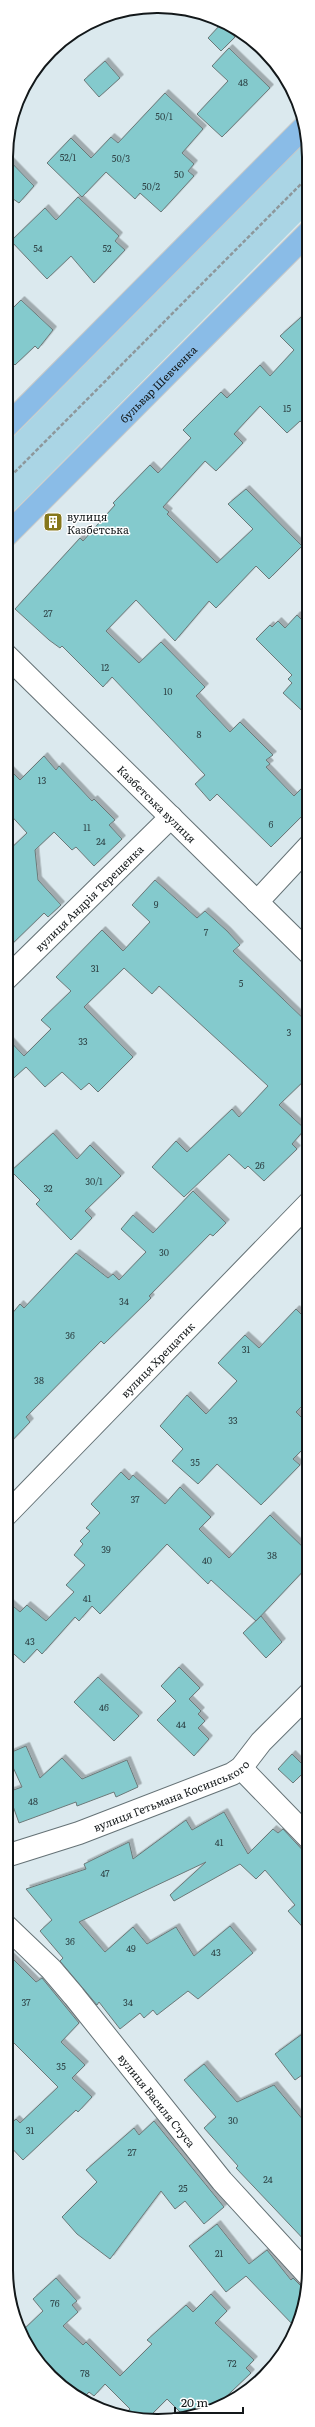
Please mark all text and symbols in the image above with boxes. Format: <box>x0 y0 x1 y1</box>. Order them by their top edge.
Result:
house number: 48 <box>238 75 248 89</box>
house number: 50/1 <box>155 109 173 123</box>
house number: 52/1 <box>60 150 77 164</box>
house number: 50/3 <box>112 151 130 165</box>
house number: 50 <box>174 167 184 181</box>
house number: 50/2 <box>142 179 161 193</box>
house number: 54 <box>33 241 43 255</box>
house number: 52 <box>102 241 112 255</box>
street label: бульвар Шевченка <box>116 341 200 426</box>
house number: 15 <box>283 401 292 415</box>
place label: вулиця Казбетська <box>67 508 129 537</box>
building icon: вулиця Казбетська <box>42 511 64 533</box>
house number: 27 <box>43 606 53 620</box>
house number: 12 <box>101 660 110 674</box>
house number: 10 <box>164 684 172 698</box>
house number: 8 <box>197 727 202 741</box>
street label: Казбетська вулиця <box>114 761 200 846</box>
house number: 13 <box>38 773 46 787</box>
house number: 6 <box>269 817 274 831</box>
house number: 11 <box>83 820 91 834</box>
house number: 24 <box>96 834 106 848</box>
street label: вулиця Андрія Терещенка <box>31 841 147 955</box>
house number: 9 <box>154 897 159 911</box>
house number: 7 <box>204 925 209 939</box>
house number: 31 <box>91 961 100 975</box>
house number: 5 <box>239 976 244 990</box>
house number: 3 <box>287 1025 292 1039</box>
house number: 33 <box>78 1034 88 1048</box>
house number: 26 <box>255 1158 265 1172</box>
house number: 30/1 <box>85 1174 103 1188</box>
house number: 32 <box>43 1181 53 1195</box>
house number: 30 <box>159 1245 169 1259</box>
house number: 34 <box>119 1294 129 1308</box>
street label: вулиця Хрещатик <box>117 1318 198 1401</box>
house number: 36 <box>65 1328 75 1342</box>
house number: 31 <box>242 1342 251 1356</box>
house number: 38 <box>34 1373 44 1387</box>
house number: 33 <box>228 1413 238 1427</box>
house number: 35 <box>190 1455 200 1469</box>
house number: 37 <box>130 1492 140 1506</box>
house number: 39 <box>101 1542 111 1556</box>
house number: 38 <box>267 1548 277 1562</box>
house number: 40 <box>202 1553 212 1567</box>
house number: 41 <box>83 1591 92 1605</box>
house number: 43 <box>25 1634 35 1648</box>
house number: 46 <box>99 1700 109 1714</box>
house number: 44 <box>176 1717 186 1731</box>
street label: вулиця Гетьмана Косинського <box>91 1756 253 1835</box>
house number: 48 <box>28 1794 38 1808</box>
house number: 41 <box>215 1835 224 1849</box>
house number: 47 <box>100 1866 110 1880</box>
house number: 36 <box>65 1934 75 1948</box>
house number: 49 <box>126 1941 136 1955</box>
house number: 43 <box>211 1945 221 1959</box>
house number: 37 <box>21 1995 31 2009</box>
house number: 34 <box>123 1995 133 2009</box>
street label: вулиця Василя Стуса <box>115 2050 200 2150</box>
house number: 35 <box>56 2059 66 2073</box>
house number: 30 <box>228 2113 238 2127</box>
house number: 31 <box>26 2123 35 2137</box>
house number: 27 <box>127 2145 137 2159</box>
house number: 24 <box>263 2172 273 2186</box>
house number: 25 <box>178 2181 188 2195</box>
house number: 21 <box>215 2246 223 2260</box>
house number: 76 <box>50 2296 60 2310</box>
house number: 72 <box>227 2356 237 2370</box>
house number: 78 <box>80 2366 90 2380</box>
scale bar <box>175 2389 243 2415</box>
text: 20 m <box>181 2393 208 2411</box>

